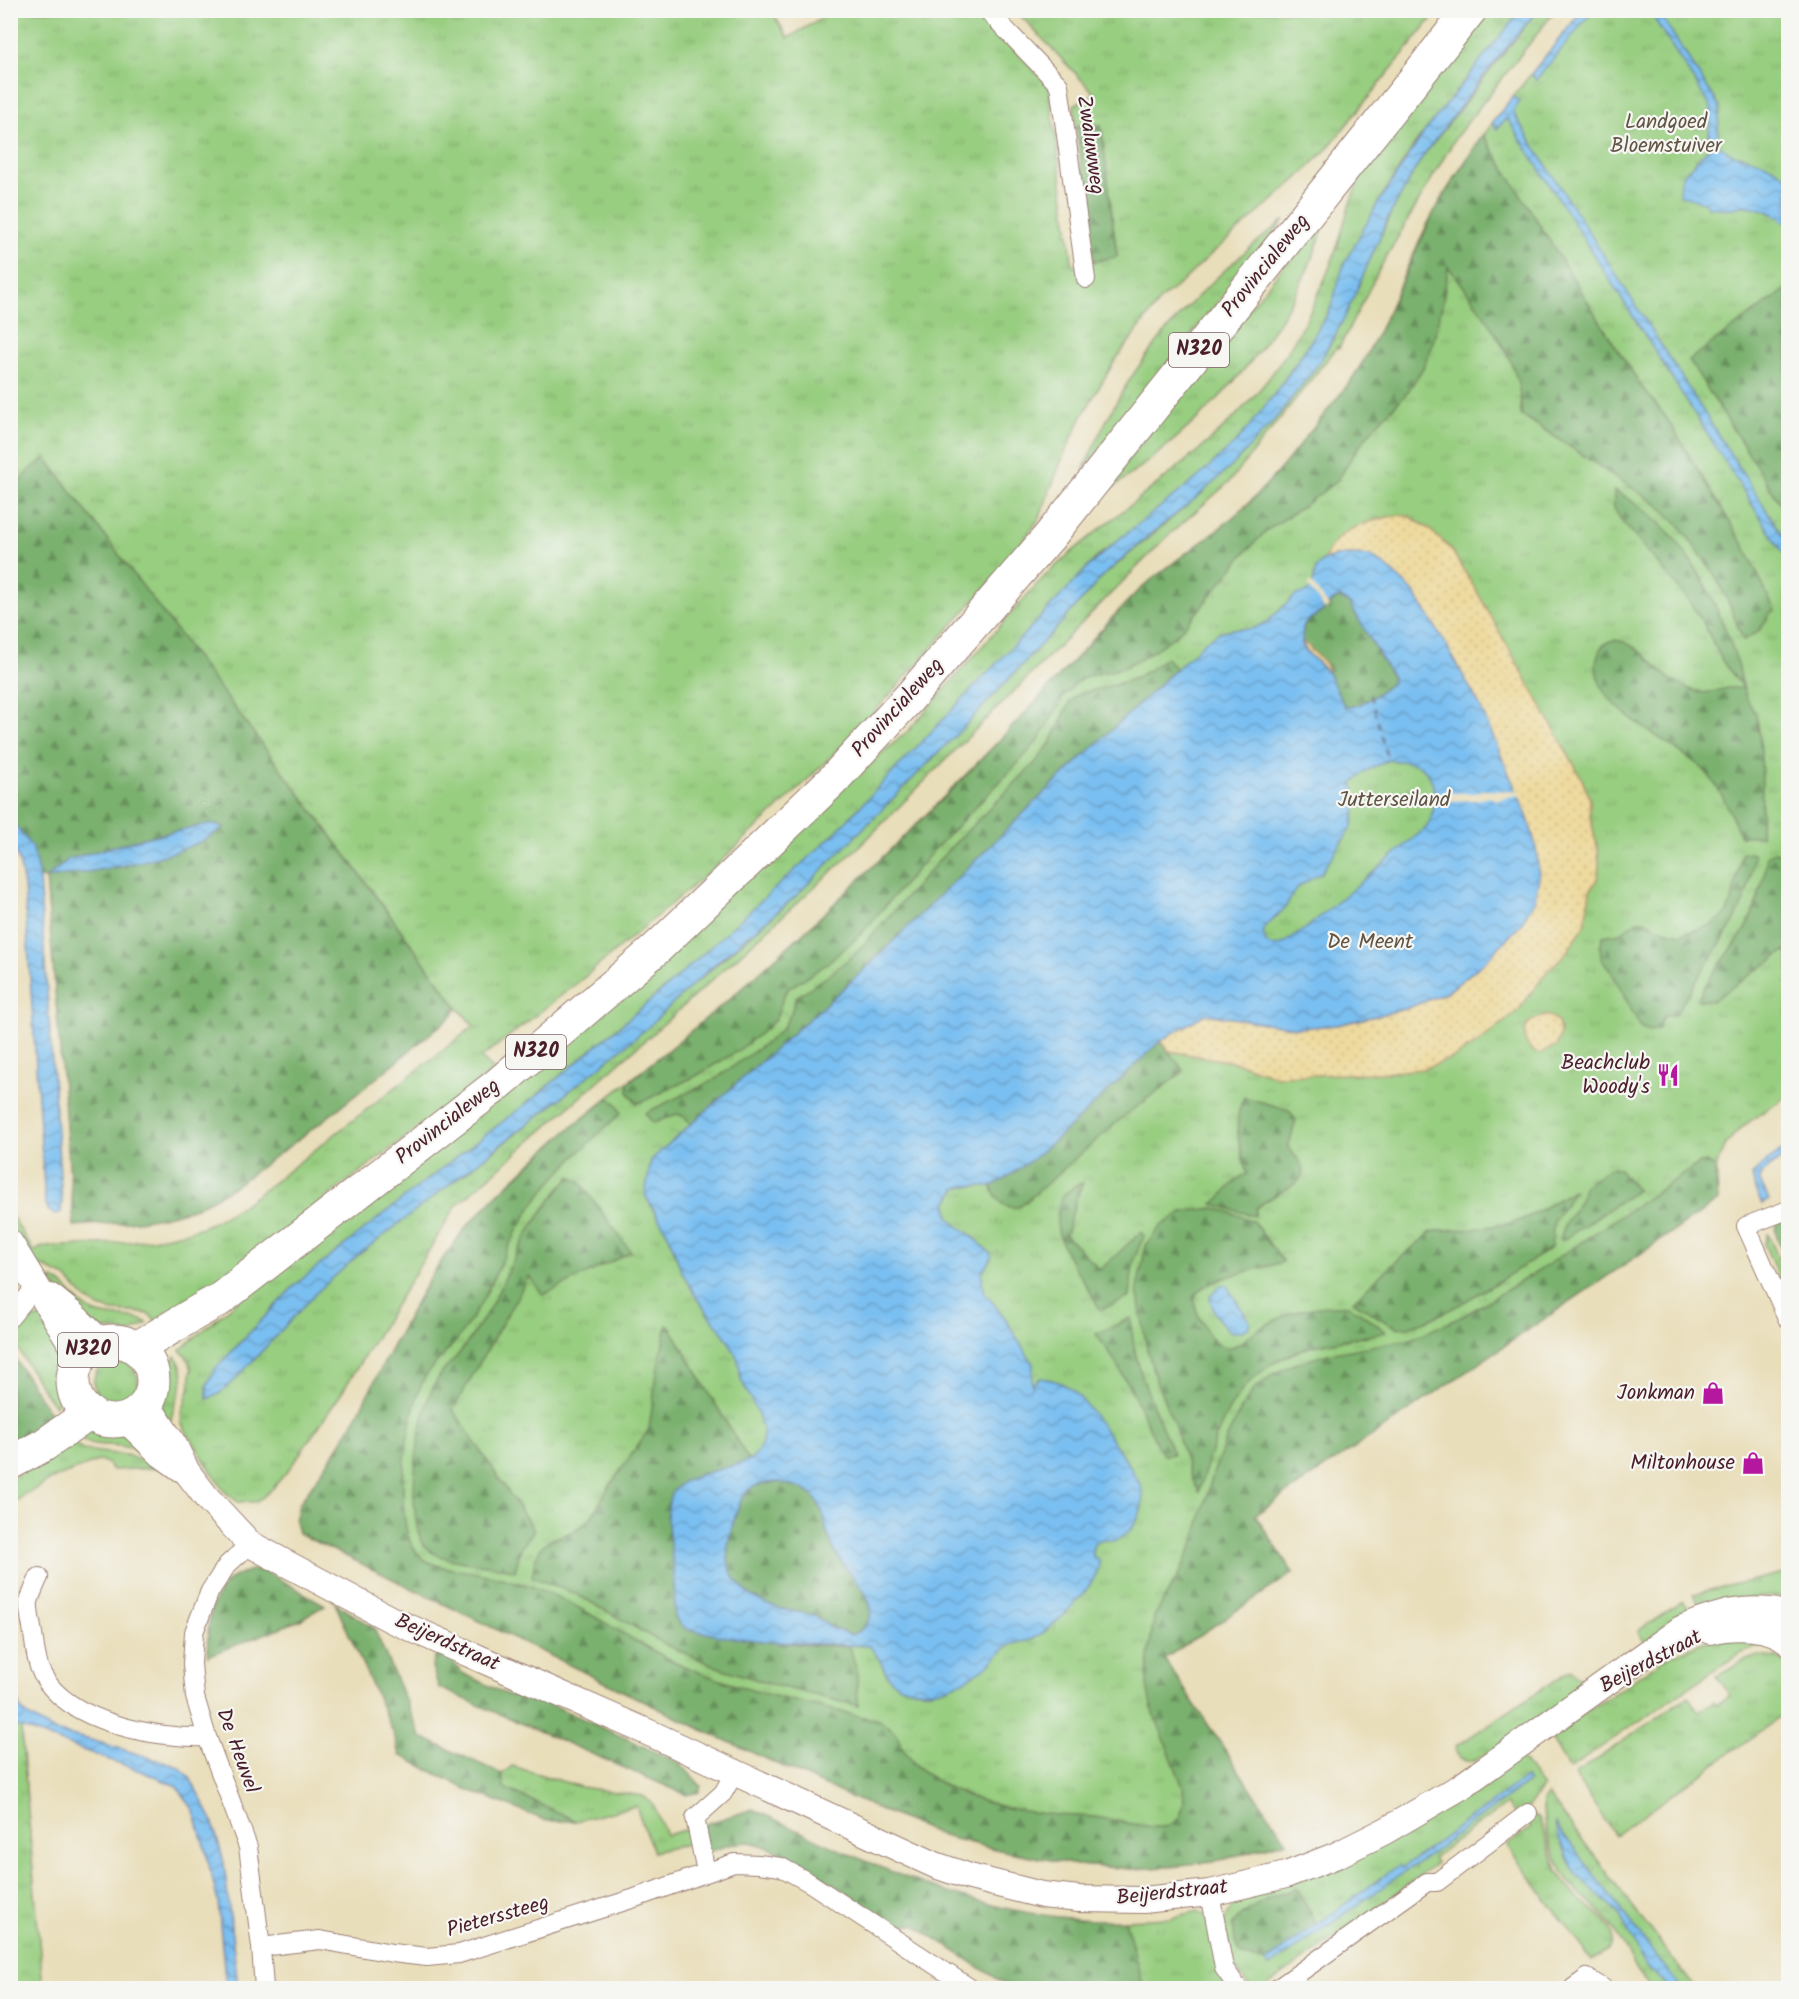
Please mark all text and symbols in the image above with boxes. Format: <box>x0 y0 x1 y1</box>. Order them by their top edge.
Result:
street label: Zwaluwweg <box>1067 93 1113 197</box>
park label: Landgoed Bloemstuiver <box>1610 106 1723 163</box>
street label: Provincialeweg <box>1214 207 1318 325</box>
road number: N320 <box>1169 333 1229 367</box>
street label: Provincialeweg <box>844 650 952 766</box>
park label: Jutterseiland <box>1338 784 1451 817</box>
park label: De Meent <box>1327 926 1414 959</box>
road number: N320 <box>506 1035 566 1069</box>
place label: Beachclub Woody's <box>1561 1047 1650 1104</box>
restaurant icon: Beachclub Woody's <box>1655 1062 1681 1088</box>
street label: Provincialeweg <box>388 1070 508 1174</box>
road number: N320 <box>58 1333 118 1367</box>
place label: Jonkman <box>1617 1377 1695 1410</box>
shop icon: Jonkman <box>1700 1380 1726 1406</box>
place label: Miltonhouse <box>1630 1447 1736 1480</box>
shop icon: Miltonhouse <box>1740 1450 1766 1476</box>
street label: Beijerdstraat <box>389 1605 506 1681</box>
street label: Beijerdstraat <box>1594 1621 1709 1703</box>
street label: De Heuvel <box>206 1704 268 1798</box>
street label: Beijerdstraat <box>1115 1871 1230 1915</box>
street label: Pieterssteeg <box>443 1887 553 1947</box>

